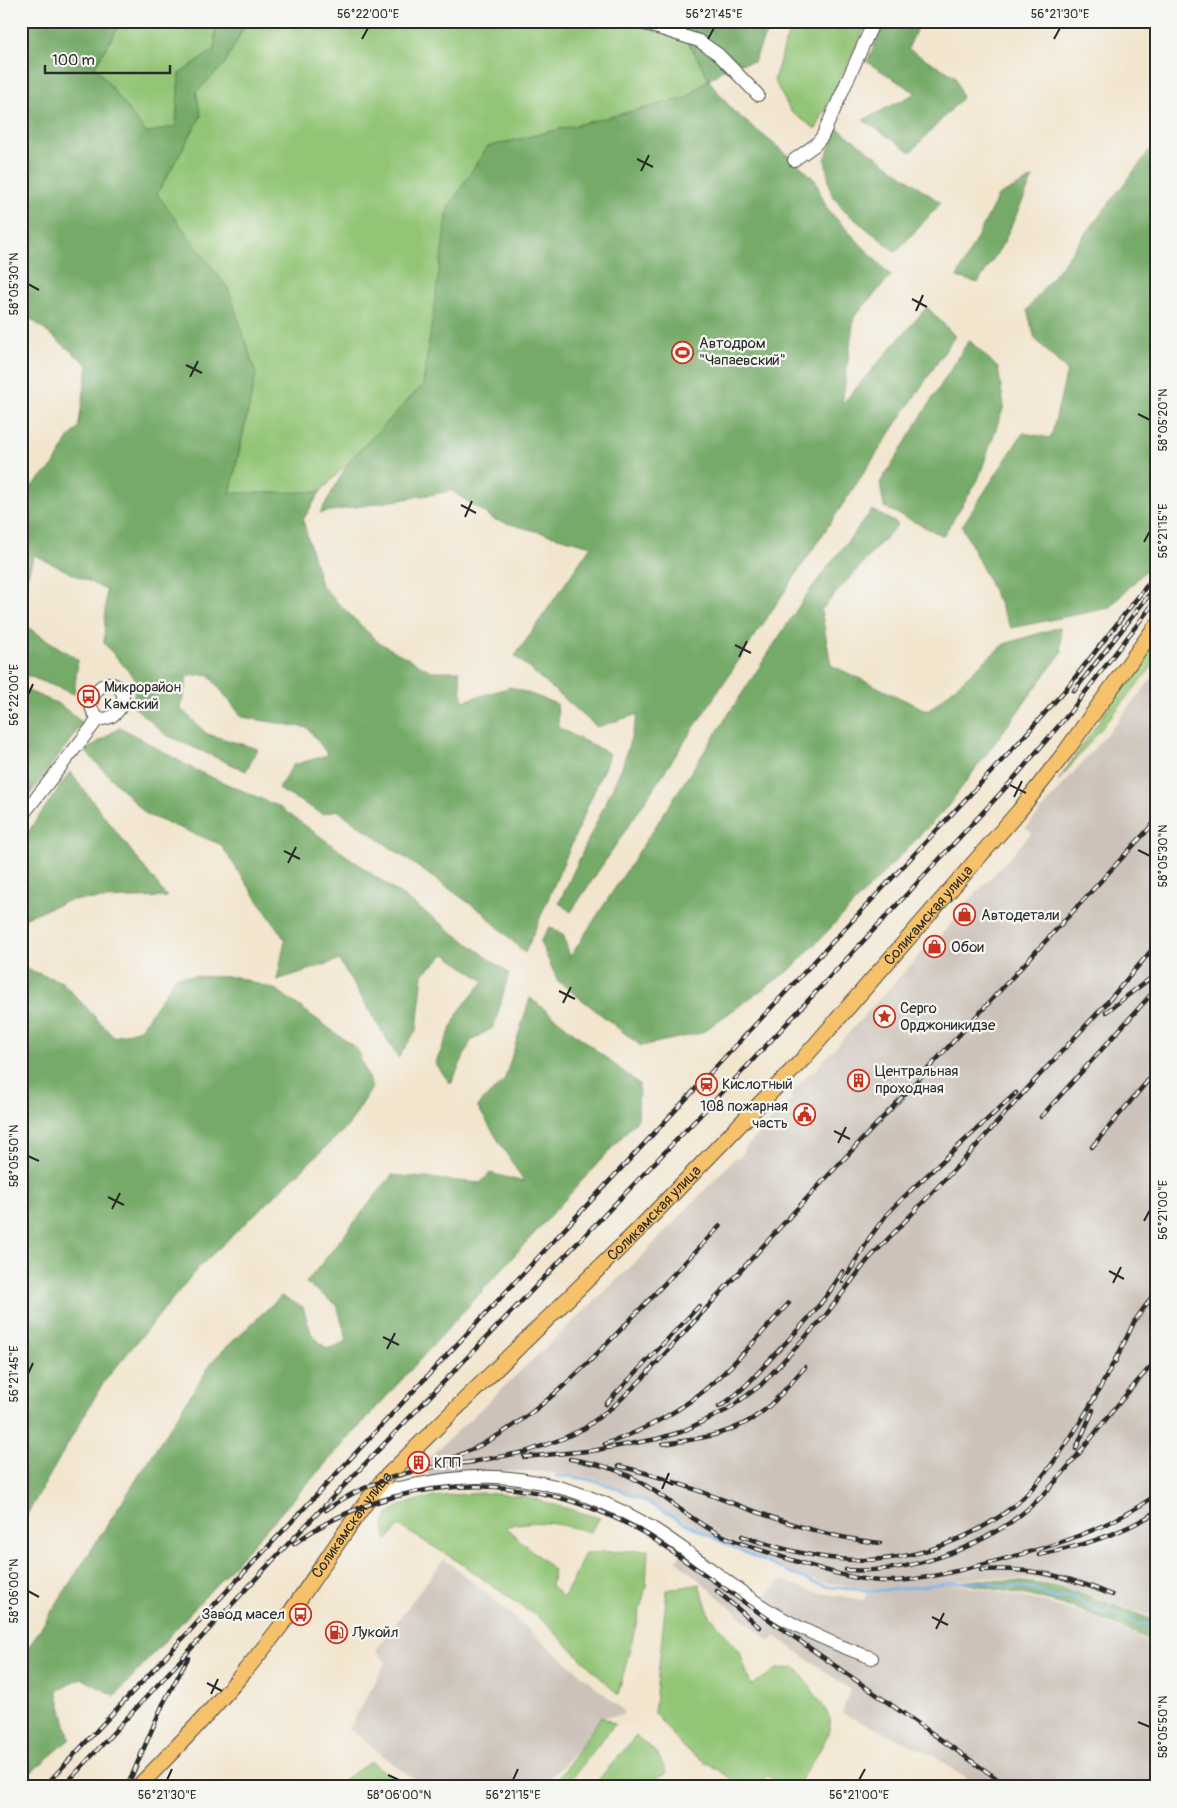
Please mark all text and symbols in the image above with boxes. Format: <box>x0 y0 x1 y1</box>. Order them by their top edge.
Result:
text: 56°22'00"E <box>337 7 399 22</box>
text: 56°21'45"E <box>685 7 743 22</box>
text: 56°21'30"E <box>1031 7 1089 22</box>
scale bar <box>45 42 170 74</box>
text: 100 m <box>52 51 95 70</box>
text: 58°05'30"N <box>7 253 22 315</box>
place label: Автодром "Чапаевский" <box>699 334 786 370</box>
sports icon: Автодром "Чапаевский" <box>671 340 695 364</box>
text: 58°05'20"N <box>1156 389 1171 451</box>
text: 56°21'15"E <box>1156 504 1171 558</box>
text: 56°22'00"E <box>7 664 22 726</box>
place label: Микрорайон Камский <box>104 678 181 714</box>
bus stop icon: Микрорайон Камский <box>76 684 100 708</box>
text: 58°05'30"N <box>1156 825 1171 887</box>
street label: Соликамская улица <box>879 861 977 969</box>
shop icon: Автодетали <box>953 903 977 927</box>
place label: Автодетали <box>981 906 1059 925</box>
shop icon: Обои <box>923 935 947 959</box>
place label: Обои <box>951 938 984 957</box>
place label: Серго Орджоникидзе <box>900 999 996 1035</box>
place icon: Серго Орджоникидзе <box>872 1005 896 1029</box>
place label: Центральная проходная <box>875 1062 958 1098</box>
building icon: Центральная проходная <box>847 1068 871 1092</box>
station icon: Кислотный <box>694 1072 718 1096</box>
place label: Кислотный <box>722 1075 793 1094</box>
place label: 108 пожарная часть <box>700 1097 788 1133</box>
public building icon: 108 пожарная часть <box>792 1103 816 1127</box>
text: 58°05'50"N <box>7 1125 22 1187</box>
street label: Соликамская улица <box>603 1161 705 1265</box>
text: 56°21'00"E <box>1156 1180 1171 1240</box>
text: 56°21'45"E <box>7 1345 22 1403</box>
building icon: КПП <box>406 1451 430 1475</box>
place label: КПП <box>434 1454 461 1473</box>
street label: Соликамская улица <box>307 1467 396 1582</box>
text: 58°06'00"N <box>7 1559 22 1623</box>
bus stop icon: Завод масел <box>289 1602 313 1626</box>
place label: Завод масел <box>202 1605 285 1624</box>
fuel station icon: Лукойл <box>324 1620 348 1644</box>
place label: Лукойл <box>351 1623 398 1642</box>
text: 58°05'50"N <box>1156 1696 1171 1758</box>
text: 56°21'30"E <box>138 1788 196 1803</box>
text: 58°06'00"N <box>367 1788 431 1803</box>
text: 56°21'15"E <box>486 1788 540 1803</box>
text: 56°21'00"E <box>829 1788 889 1803</box>

